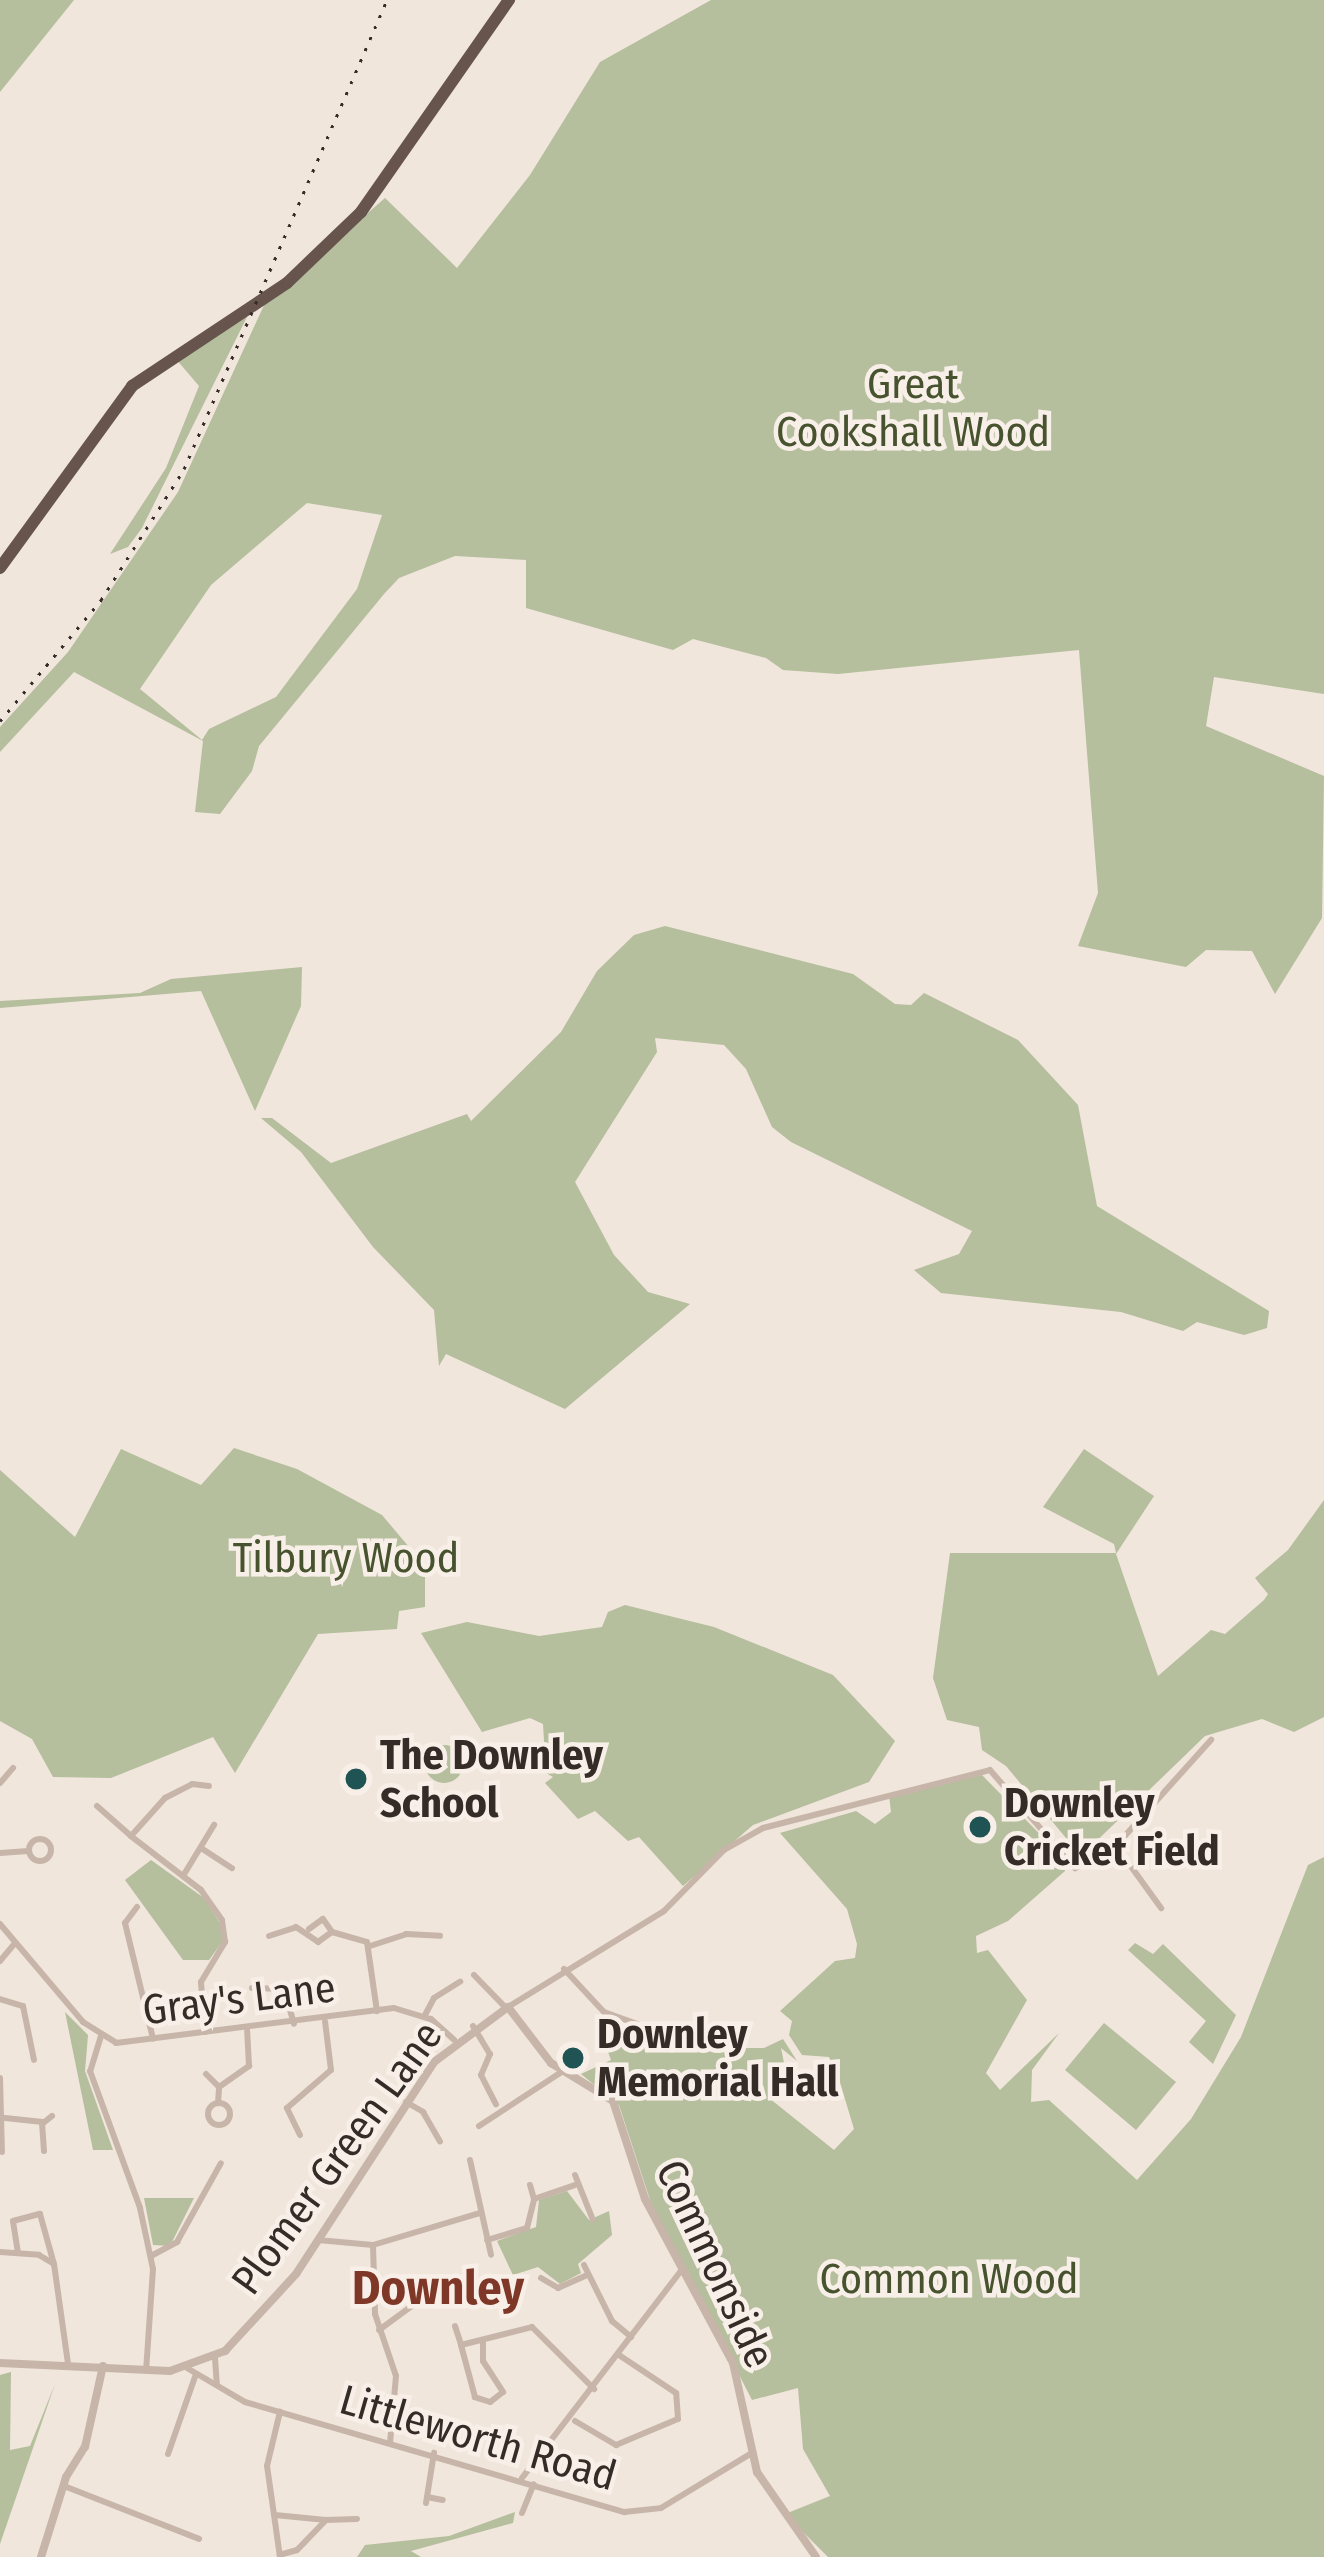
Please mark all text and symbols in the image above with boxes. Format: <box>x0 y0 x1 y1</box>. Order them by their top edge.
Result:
park label: Great Cookshall Wood <box>776 359 1050 458</box>
park label: Tilbury Wood <box>233 1533 459 1583</box>
place label: The Downley School <box>380 1730 603 1828</box>
marker: The Downley School <box>343 1766 369 1792</box>
place label: Downley Cricket Field <box>1004 1778 1220 1876</box>
marker: Downley Cricket Field <box>967 1814 993 1840</box>
street label: Gray's Lane <box>140 1962 338 2036</box>
place label: Downley Memorial Hall <box>597 2009 839 2108</box>
street label: Plomer Green Lane <box>221 2012 453 2304</box>
marker: Downley Memorial Hall <box>560 2045 586 2071</box>
street label: Commonside <box>645 2152 785 2376</box>
park label: Common Wood <box>819 2254 1079 2304</box>
district label: Downley <box>352 2260 524 2318</box>
street label: Littleworth Road <box>334 2375 622 2501</box>

